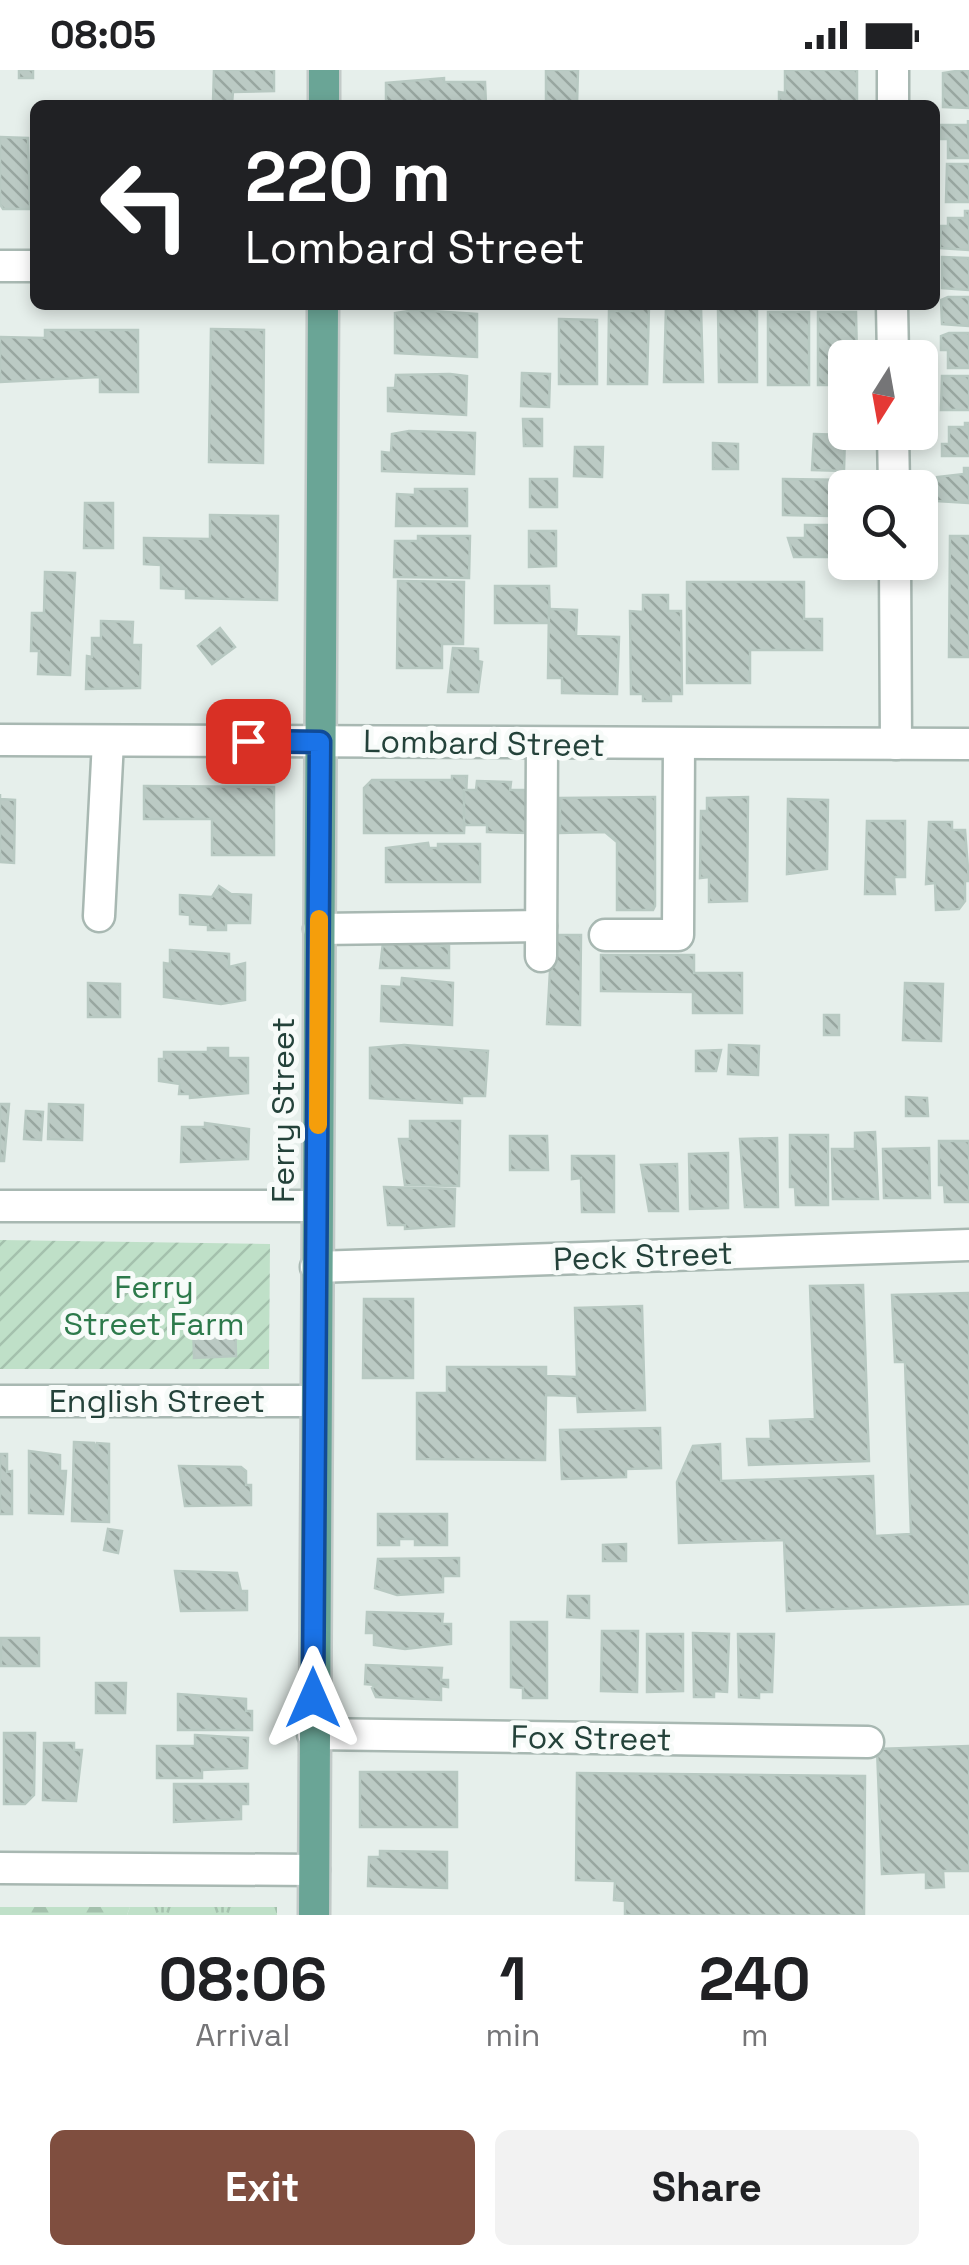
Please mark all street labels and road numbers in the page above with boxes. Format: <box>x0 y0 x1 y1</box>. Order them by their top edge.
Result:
street label: Lombard Street <box>363 721 605 765</box>
street label: Ferry Street <box>263 1017 303 1203</box>
street label: Peck Street <box>552 1233 734 1279</box>
street label: English Street <box>49 1381 265 1421</box>
street label: Fox Street <box>510 1717 672 1759</box>

